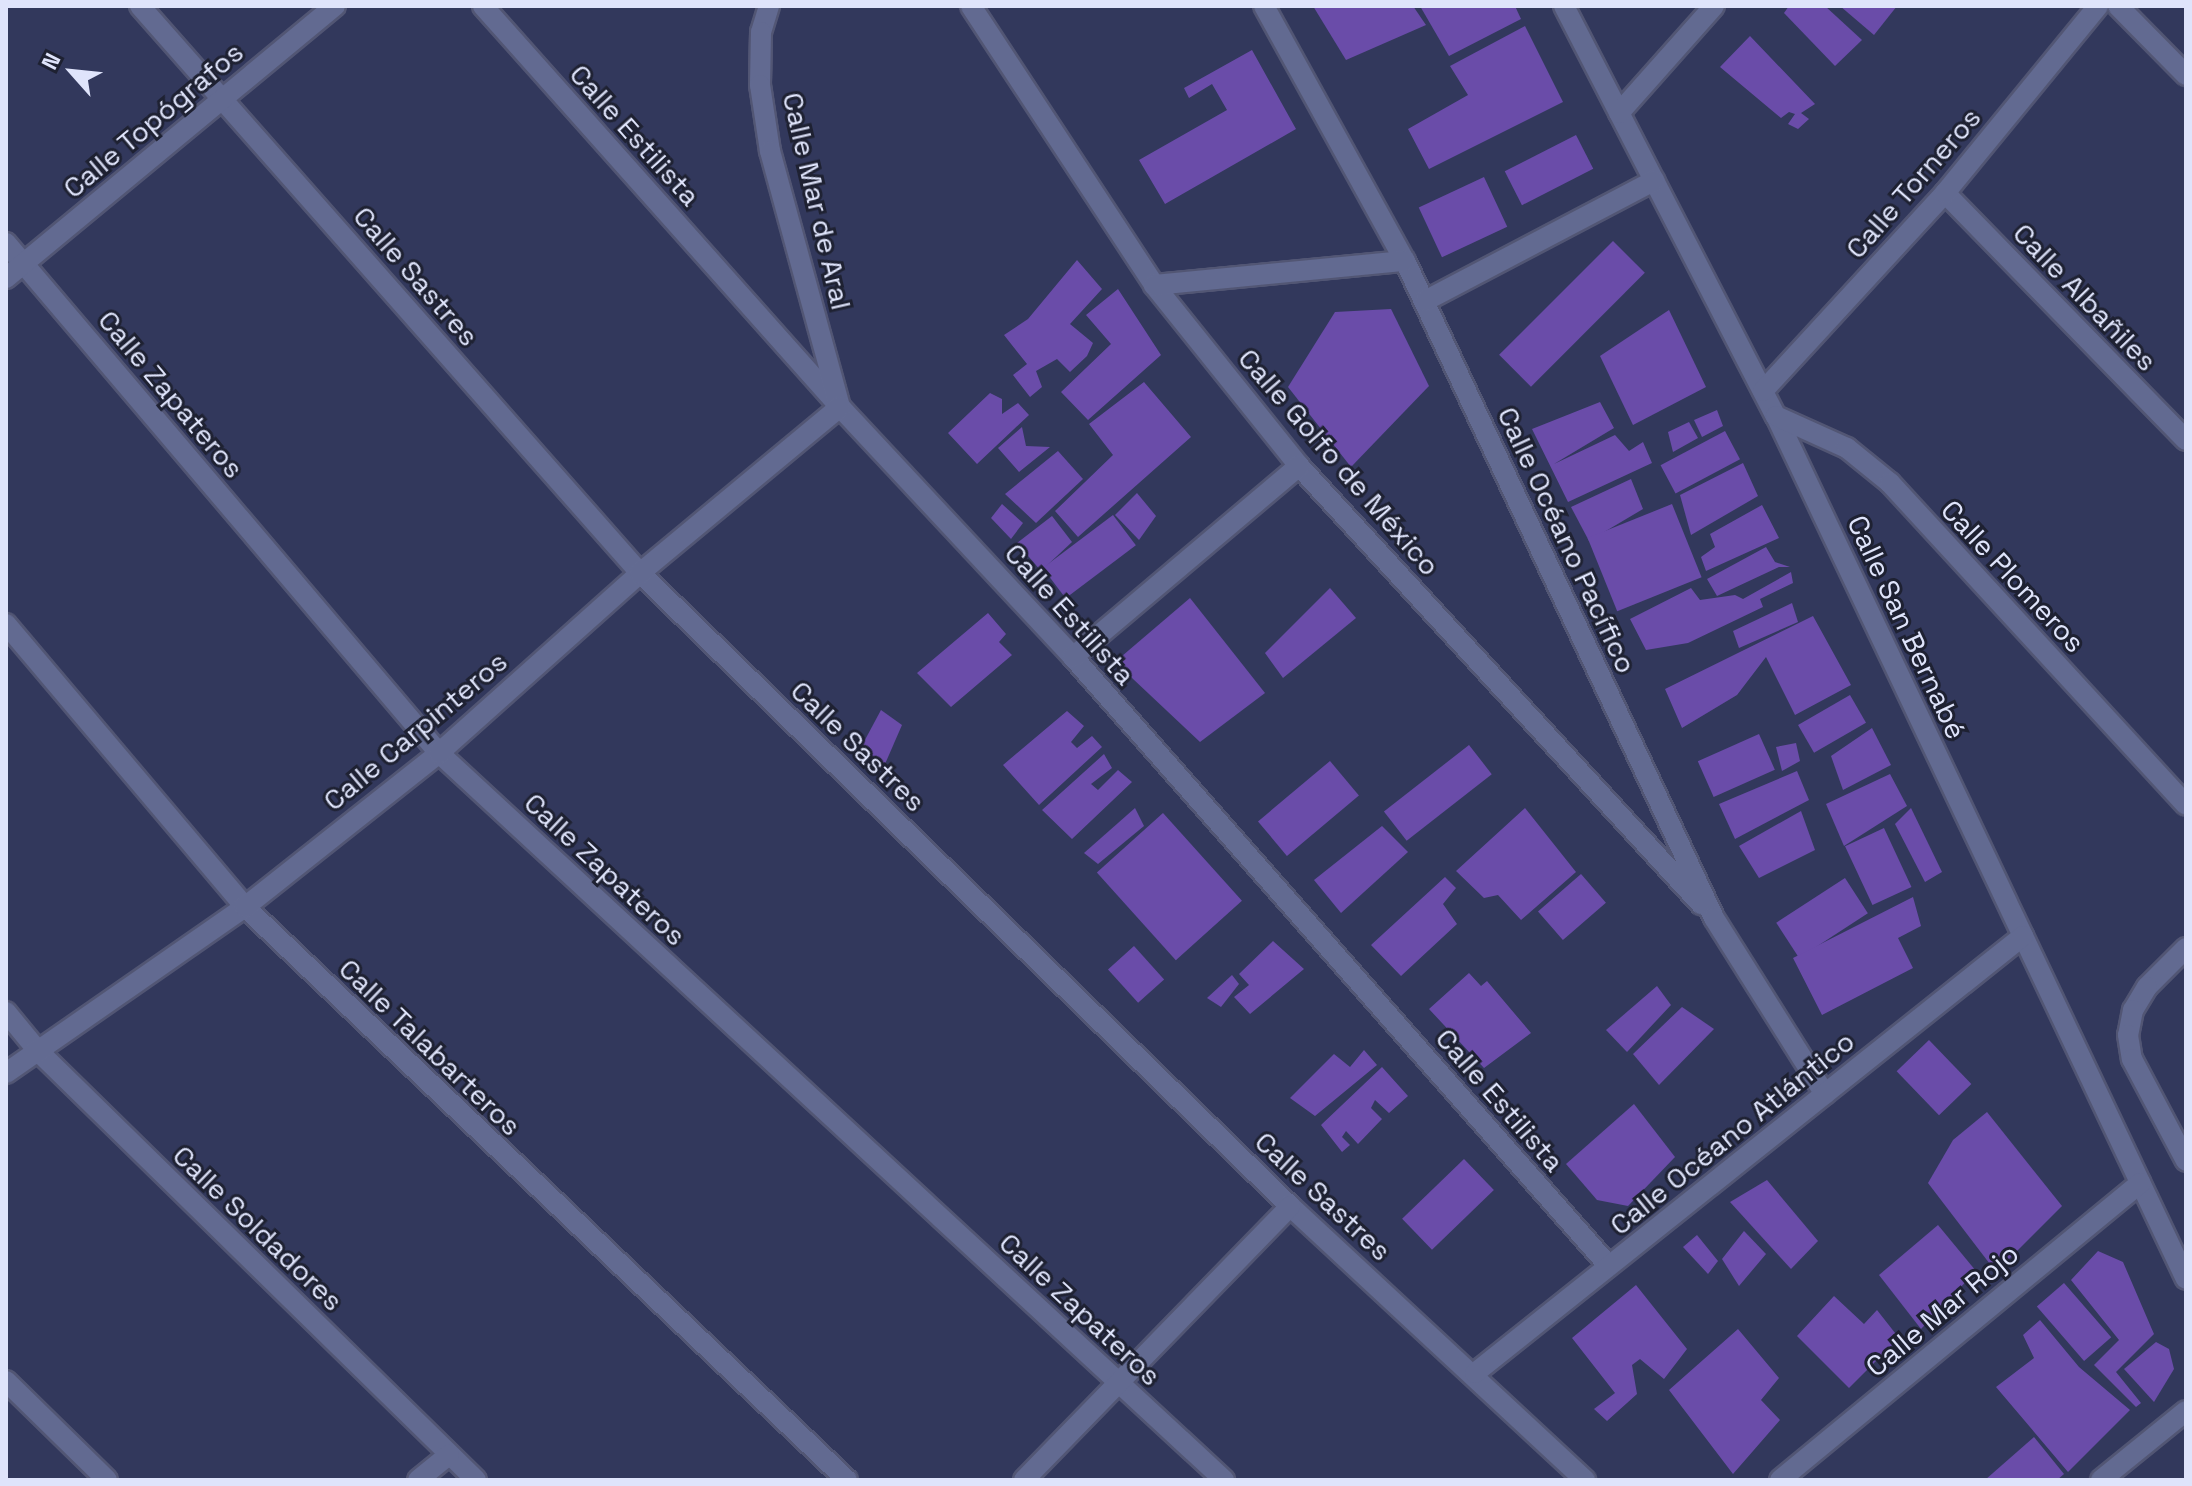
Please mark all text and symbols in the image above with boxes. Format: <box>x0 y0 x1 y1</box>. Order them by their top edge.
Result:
north arrow <box>32 32 112 112</box>
street label: Calle Topógrafos <box>56 35 250 205</box>
text: N <box>35 48 66 74</box>
street label: Calle Estilista <box>563 57 707 213</box>
street label: Calle Mar de Aral <box>776 89 858 313</box>
street label: Calle Torneros <box>1838 101 1988 265</box>
street label: Calle Sastres <box>346 200 486 352</box>
street label: Calle Albañiles <box>2006 216 2164 378</box>
street label: Calle Zapateros <box>91 303 251 485</box>
street label: Calle Golfo de México <box>1231 342 1447 582</box>
street label: Calle Océano Pacífico <box>1491 402 1643 678</box>
street label: Calle Plomeros <box>1934 493 2092 659</box>
street label: Calle San Bernabé <box>1840 510 1974 744</box>
street label: Calle Estilista <box>998 536 1142 692</box>
street label: Calle Carpinteros <box>317 645 513 817</box>
street label: Calle Sastres <box>784 674 932 818</box>
street label: Calle Zapateros <box>517 786 693 952</box>
street label: Calle Talabarteros <box>332 951 528 1143</box>
street label: Calle Estilista <box>1429 1022 1571 1178</box>
street label: Calle Océano Atlántico <box>1603 1024 1861 1242</box>
street label: Calle Sastres <box>1248 1125 1398 1267</box>
street label: Calle Soldadores <box>166 1138 350 1318</box>
street label: Calle Zapateros <box>992 1226 1168 1392</box>
street label: Calle Mar Rojo <box>1859 1236 2025 1384</box>

